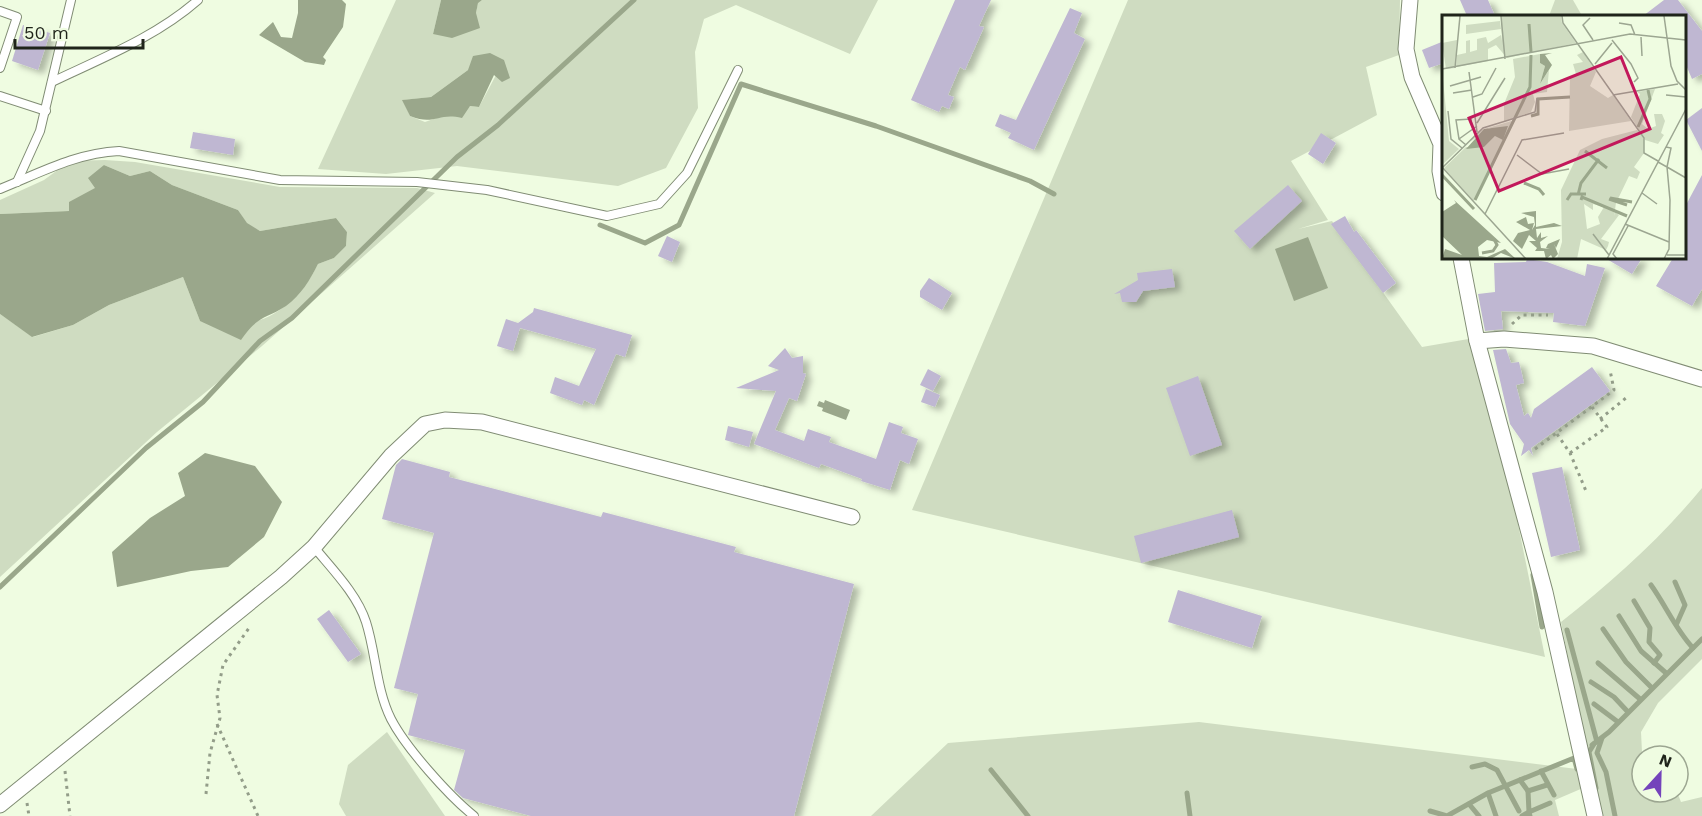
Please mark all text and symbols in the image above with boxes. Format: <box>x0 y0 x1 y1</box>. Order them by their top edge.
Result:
scale bar <box>15 12 142 50</box>
inset map <box>1442 15 1687 260</box>
text: 50 m <box>24 22 69 43</box>
north arrow <box>1630 744 1690 804</box>
text: N <box>1656 750 1674 772</box>

